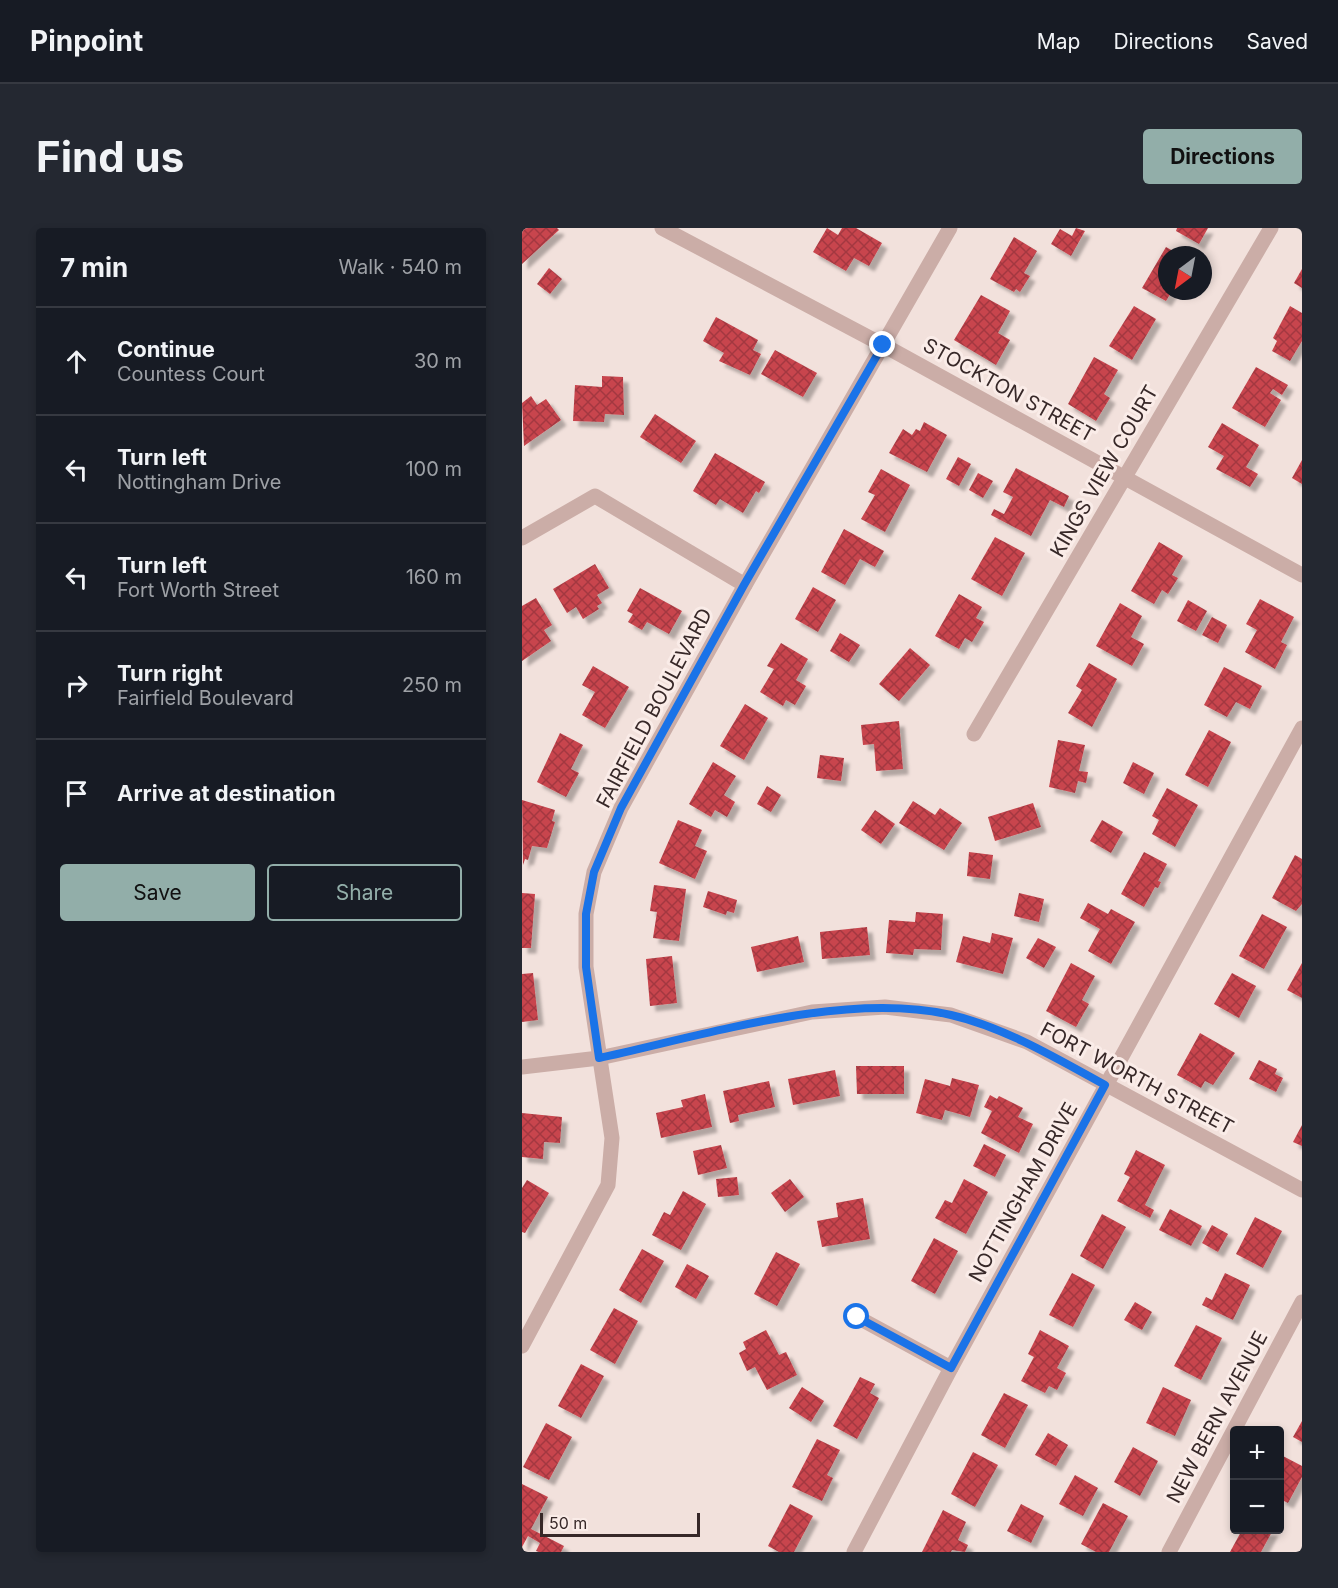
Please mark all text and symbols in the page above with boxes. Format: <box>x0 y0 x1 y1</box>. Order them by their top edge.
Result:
text: Pinpoint <box>30 24 143 58</box>
text: Map <box>1037 29 1080 54</box>
text: Directions <box>1113 29 1214 54</box>
text: Saved <box>1247 29 1308 54</box>
button: Directions <box>1143 129 1302 184</box>
text: Find us <box>36 131 184 182</box>
north arrow <box>1158 246 1212 300</box>
text: 7 min <box>60 252 128 283</box>
text: Walk · 540 m <box>338 255 462 279</box>
route end <box>869 331 895 357</box>
street label: STOCKTON STREET <box>919 333 1099 447</box>
text: Continue <box>117 336 215 362</box>
icon: ahead <box>60 345 93 378</box>
text: 30 m <box>414 349 462 373</box>
text: Countess Court <box>117 362 265 386</box>
street label: KINGS VIEW COURT <box>1045 381 1163 561</box>
text: Turn left <box>117 444 207 470</box>
icon: left <box>60 453 93 486</box>
text: 100 m <box>405 457 462 481</box>
text: Nottingham Drive <box>117 470 281 494</box>
text: Turn left <box>117 552 207 578</box>
icon: left <box>60 561 93 594</box>
text: 160 m <box>406 565 462 589</box>
text: Fort Worth Street <box>117 578 279 602</box>
street label: FAIRFIELD BOULEVARD <box>591 604 717 812</box>
text: Turn right <box>117 660 223 686</box>
icon: right <box>60 669 93 702</box>
text: 250 m <box>402 673 462 697</box>
text: Fairfield Boulevard <box>117 686 294 710</box>
icon: arrive <box>60 777 93 810</box>
text: Arrive at destination <box>117 780 336 806</box>
button: Save <box>60 864 255 921</box>
button: Share <box>267 864 462 921</box>
street label: FORT WORTH STREET <box>1036 1017 1238 1139</box>
street label: NOTTINGHAM DRIVE <box>964 1098 1082 1286</box>
route start <box>843 1303 869 1329</box>
street label: NEW BERN AVENUE <box>1161 1327 1273 1507</box>
map controls <box>1230 1426 1284 1534</box>
button: + <box>1230 1426 1284 1480</box>
button: − <box>1230 1480 1284 1534</box>
scale bar <box>540 1510 700 1538</box>
text: 50 m <box>549 1513 587 1533</box>

